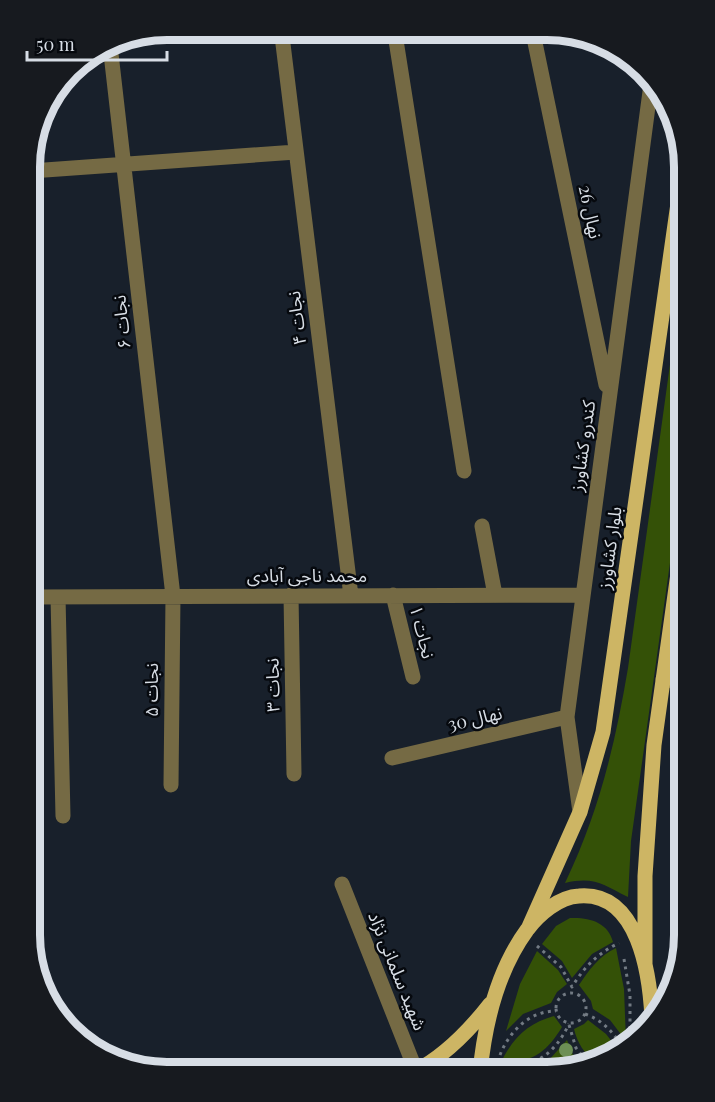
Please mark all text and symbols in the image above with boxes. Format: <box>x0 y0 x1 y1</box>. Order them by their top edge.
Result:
scale bar <box>27 24 166 62</box>
text: 50 m <box>36 32 75 56</box>
street label: نهال 26 <box>574 183 608 241</box>
street label: نجات ۴ <box>281 290 311 346</box>
street label: نجات ۶ <box>106 294 136 350</box>
street label: کندرو کشاورز <box>564 398 600 494</box>
street label: بلوار کشاورز <box>591 505 627 592</box>
street label: محمد ناجی آبادی <box>247 563 367 587</box>
street label: نجات ۱ <box>405 603 441 661</box>
street label: نجات ۳ <box>260 658 284 712</box>
street label: نجات ۵ <box>139 663 163 717</box>
street label: نهال 30 <box>445 700 504 736</box>
street label: شهید سلمانی نژاد <box>363 908 433 1034</box>

